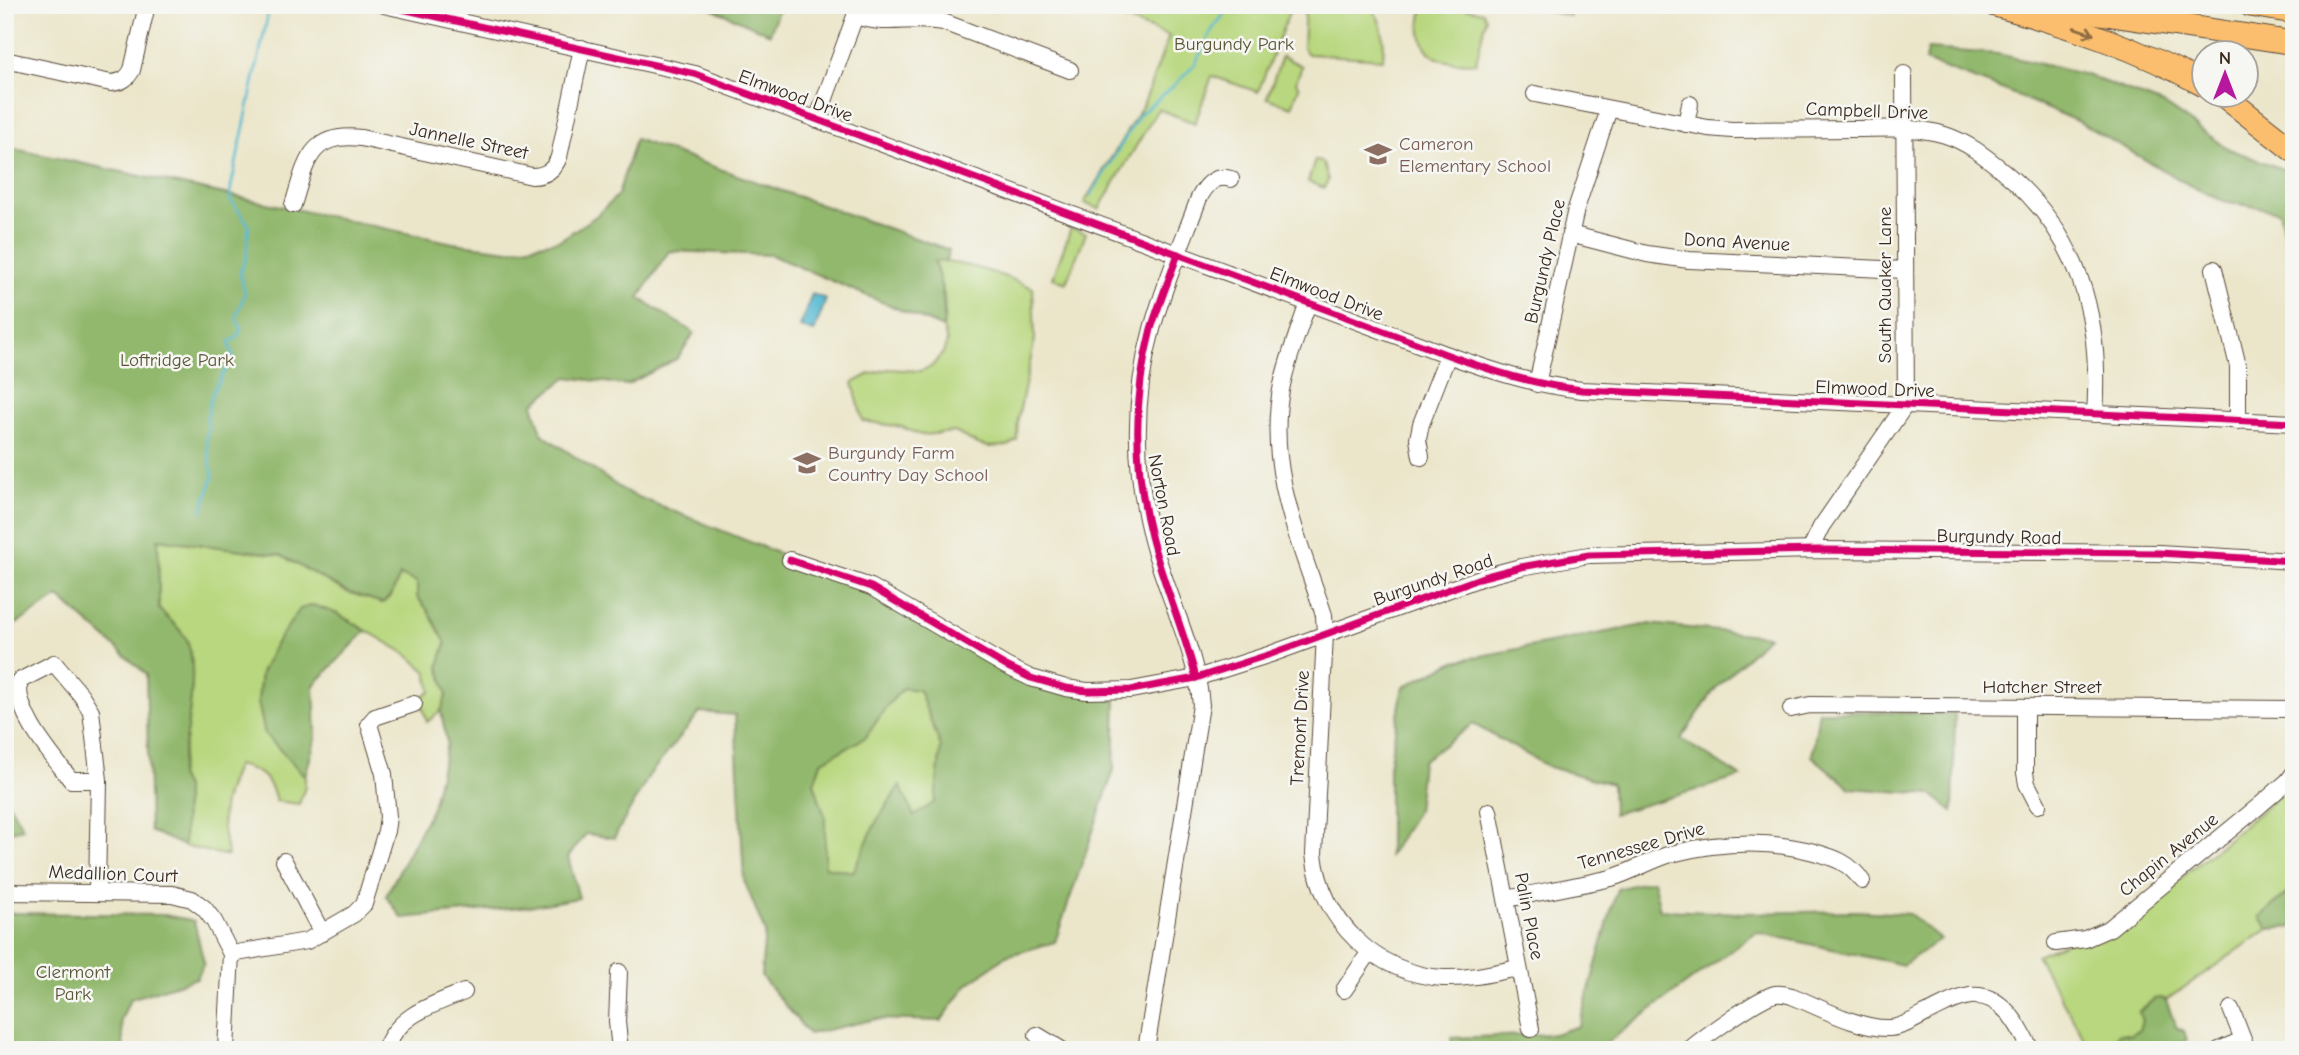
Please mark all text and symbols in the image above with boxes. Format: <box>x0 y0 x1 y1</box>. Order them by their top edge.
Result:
one-way arrow <box>2073 26 2095 38</box>
park label: Burgundy Park <box>1174 33 1295 55</box>
north arrow <box>2190 38 2260 108</box>
text: N <box>2219 47 2231 69</box>
street label: Elmwood Drive <box>736 65 856 127</box>
street label: Campbell Drive <box>1805 98 1929 124</box>
street label: Jannelle Street <box>407 118 531 164</box>
place label: Cameron Elementary School <box>1399 133 1551 177</box>
school or university icon: Cameron Elementary School <box>1363 139 1393 169</box>
street label: Burgundy Place <box>1520 197 1570 326</box>
street label: South Quaker Lane <box>1874 207 1896 363</box>
street label: Dona Avenue <box>1683 228 1791 256</box>
street label: Elmwood Drive <box>1267 262 1386 326</box>
park label: Loftridge Park <box>120 349 235 371</box>
street label: Elmwood Drive <box>1815 376 1935 402</box>
place label: Burgundy Farm Country Day School <box>828 442 988 486</box>
school or university icon: Burgundy Farm Country Day School <box>792 448 822 478</box>
street label: Norton Road <box>1143 453 1185 558</box>
street label: Burgundy Road <box>1936 525 2062 549</box>
street label: Burgundy Road <box>1371 549 1496 611</box>
street label: Tremont Drive <box>1286 670 1314 786</box>
street label: Hatcher Street <box>1983 676 2102 698</box>
street label: Chapin Avenue <box>2115 808 2222 901</box>
street label: Tennessee Drive <box>1576 817 1707 875</box>
street label: Medallion Court <box>48 861 178 887</box>
street label: Palin Place <box>1510 871 1548 962</box>
park label: Clermont Park <box>36 961 111 1005</box>

